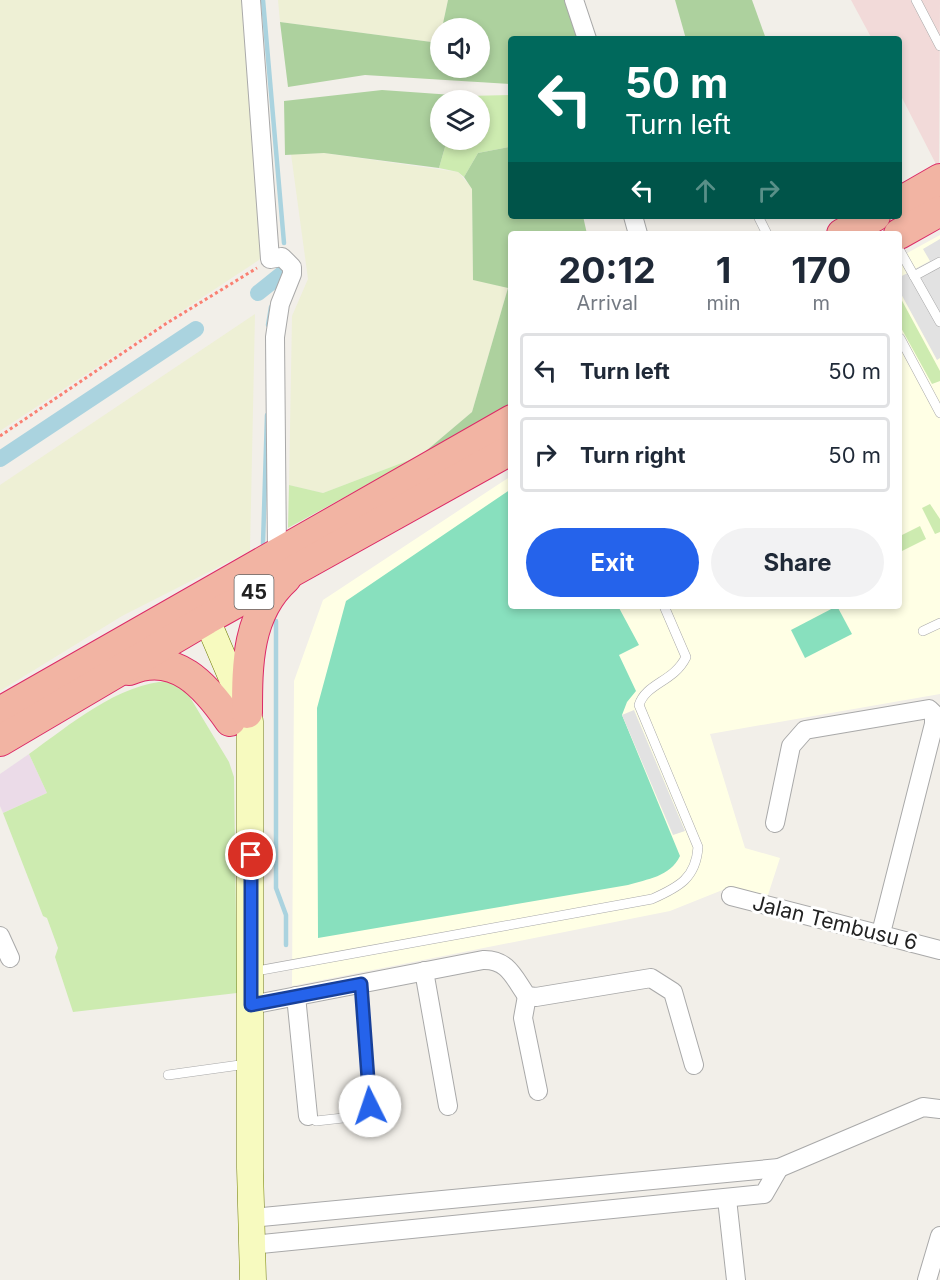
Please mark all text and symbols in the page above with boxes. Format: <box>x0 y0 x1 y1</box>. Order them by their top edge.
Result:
map controls <box>430 18 490 150</box>
button: sound <box>430 18 490 78</box>
text: 50 m <box>625 57 728 108</box>
icon: left <box>526 60 604 138</box>
button: layers <box>430 90 490 150</box>
text: Turn left <box>625 108 731 141</box>
icon: left <box>626 174 659 207</box>
icon: ahead <box>689 174 722 207</box>
icon: right <box>752 174 785 207</box>
text: 20:12 <box>559 248 656 292</box>
text: 1 <box>716 248 731 292</box>
text: 170 <box>791 248 851 292</box>
text: Arrival <box>576 291 638 315</box>
text: min <box>706 291 741 315</box>
text: m <box>813 291 830 315</box>
icon: left <box>529 354 562 387</box>
text: Turn left <box>580 358 670 384</box>
text: 50 m <box>828 358 881 384</box>
icon: right <box>529 438 562 471</box>
text: Turn right <box>580 442 686 468</box>
text: 50 m <box>828 442 881 468</box>
button: Exit <box>526 528 699 597</box>
button: Share <box>711 528 884 597</box>
road number: 45 <box>234 575 274 609</box>
pin <box>225 829 276 880</box>
icon: arrive <box>234 838 267 871</box>
street label: Jalan Tembusu 6 <box>750 890 920 955</box>
position arrow <box>338 1074 402 1138</box>

